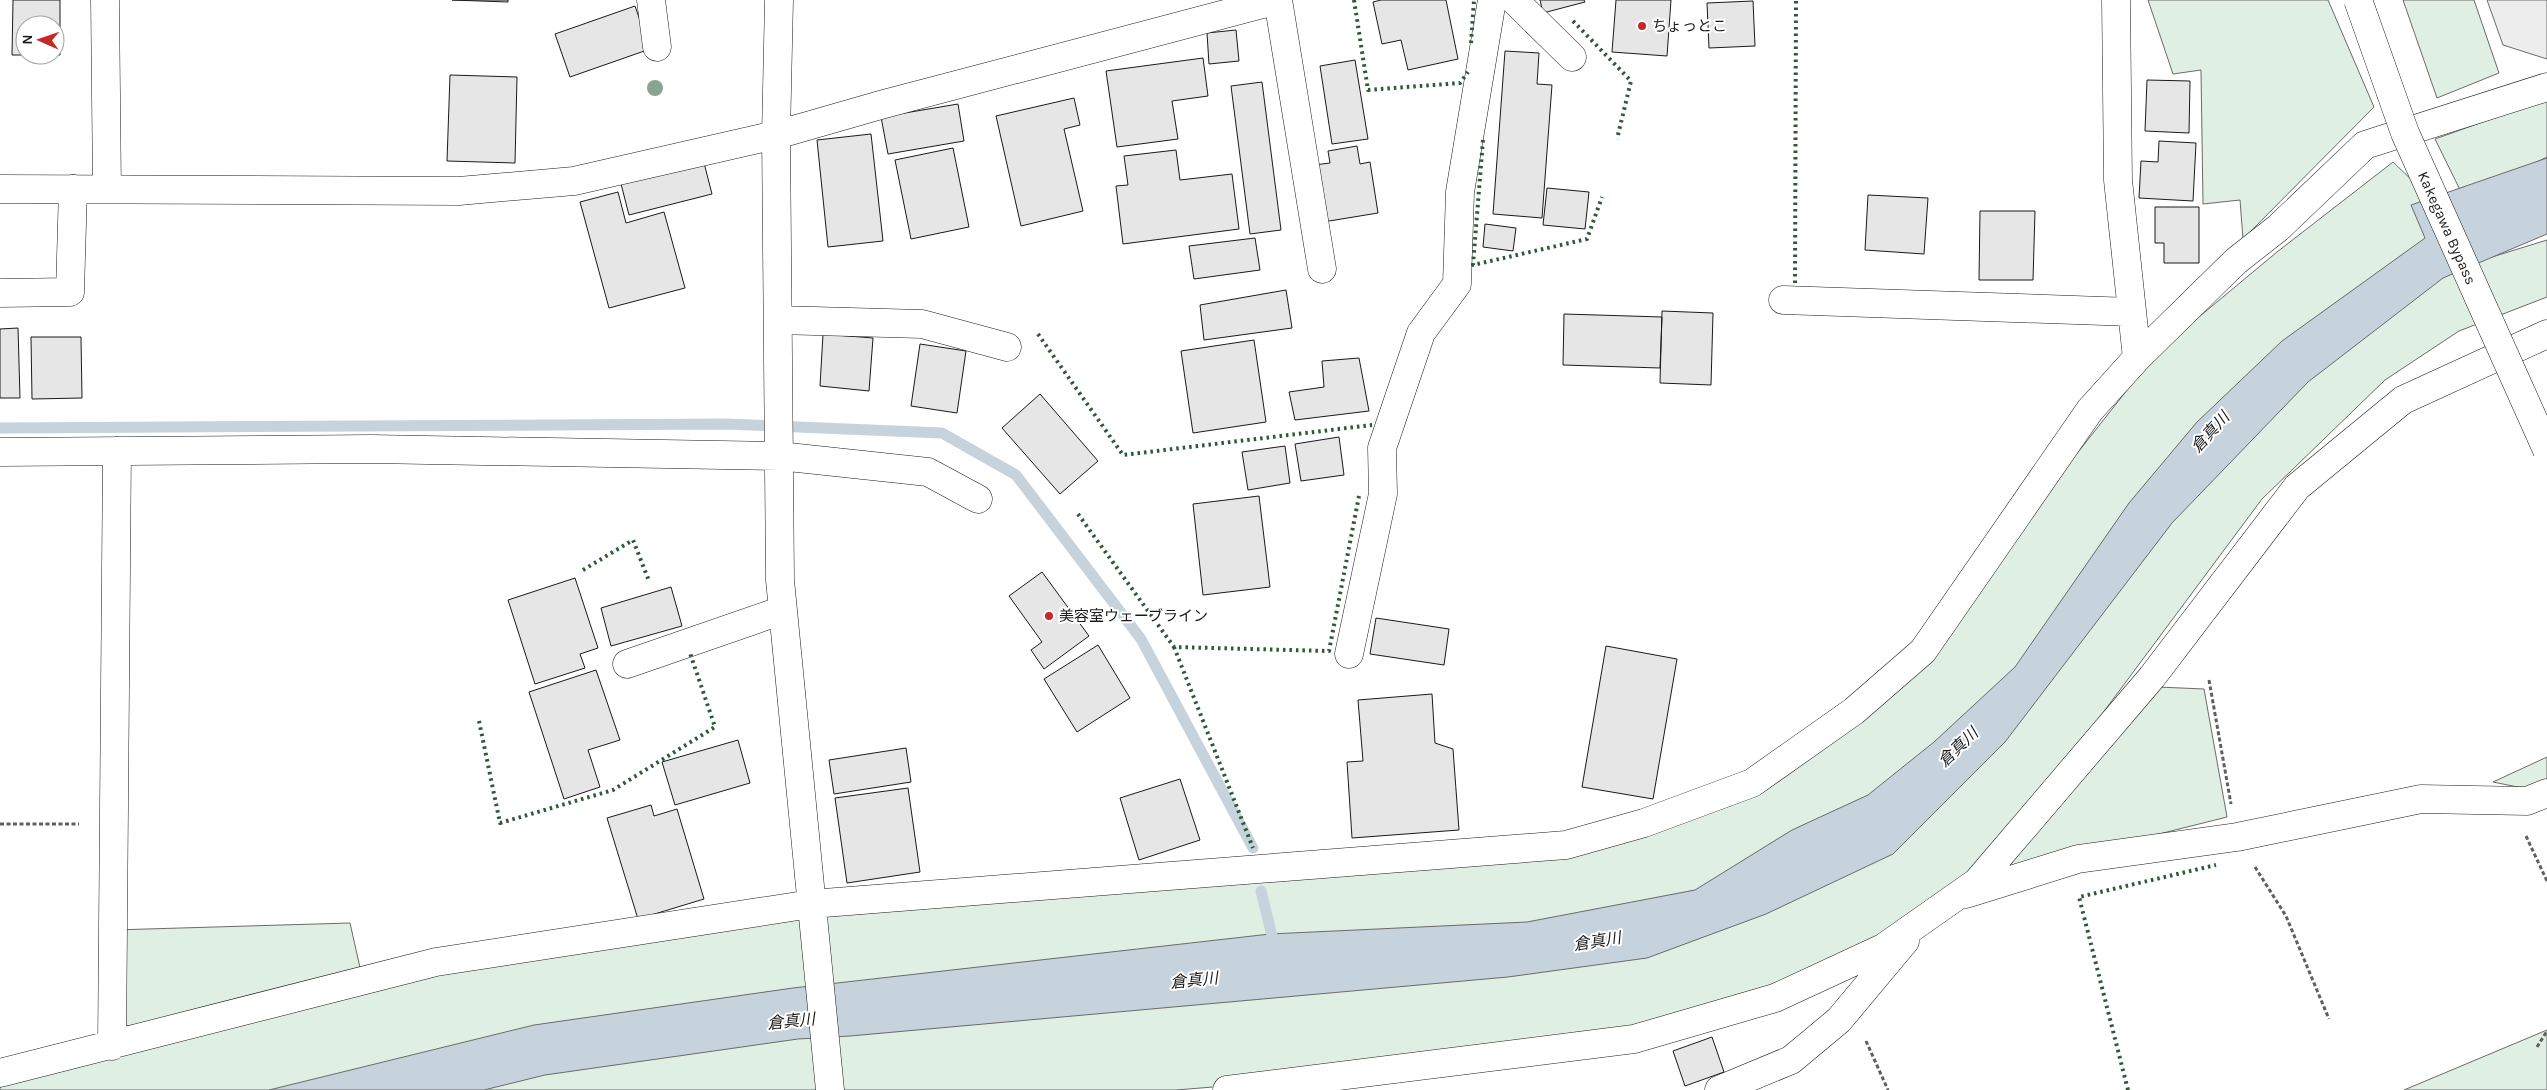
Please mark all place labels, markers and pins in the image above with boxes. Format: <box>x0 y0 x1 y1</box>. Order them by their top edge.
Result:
place label: ちょっとこ <box>1652 17 1727 35</box>
marker: ちょっとこ <box>1636 20 1648 32</box>
place label: 美容室ウェーブライン <box>1059 607 1208 625</box>
marker: 美容室ウェーブライン <box>1043 610 1055 622</box>

